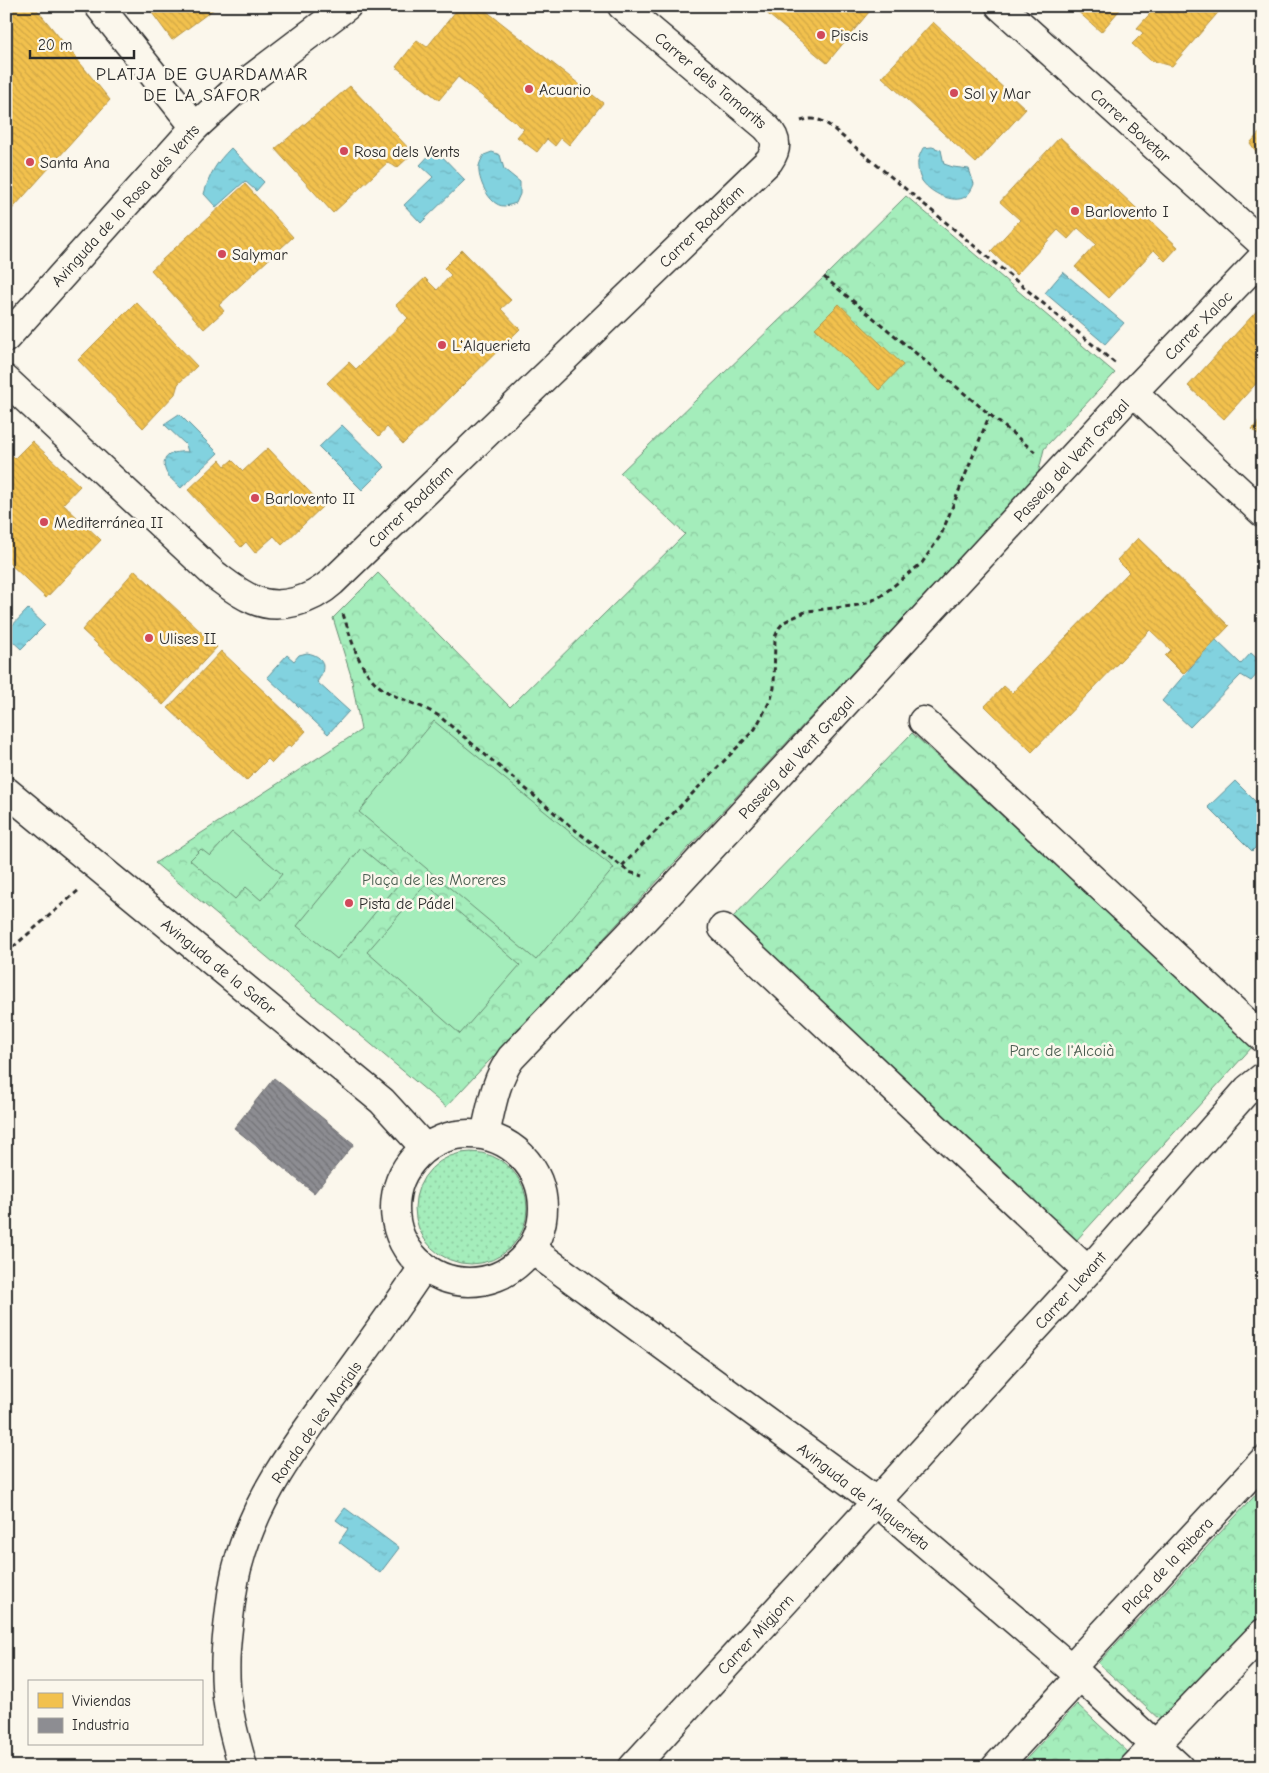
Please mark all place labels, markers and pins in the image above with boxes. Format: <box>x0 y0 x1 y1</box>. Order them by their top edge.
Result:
place label: Piscis <box>831 27 869 45</box>
marker: Piscis <box>815 29 827 41</box>
place label: Acuario <box>539 81 591 99</box>
marker: Acuario <box>523 83 535 95</box>
place label: Sol y Mar <box>964 85 1031 103</box>
marker: Sol y Mar <box>948 87 960 99</box>
place label: Rosa dels Vents <box>354 143 460 161</box>
marker: Rosa dels Vents <box>338 145 350 157</box>
place label: Santa Ana <box>40 154 110 172</box>
marker: Santa Ana <box>24 156 36 168</box>
place label: Barlovento I <box>1085 203 1169 221</box>
marker: Barlovento I <box>1069 205 1081 217</box>
place label: Salymar <box>232 246 288 264</box>
marker: Salymar <box>216 248 228 260</box>
place label: L'Alquerieta <box>452 337 531 355</box>
marker: L'Alquerieta <box>436 339 448 351</box>
place label: Barlovento II <box>265 490 355 508</box>
marker: Barlovento II <box>249 492 261 504</box>
place label: Mediterránea II <box>54 514 163 532</box>
marker: Mediterránea II <box>38 516 50 528</box>
place label: Ulises II <box>159 630 216 648</box>
marker: Ulises II <box>143 632 155 644</box>
place label: Pista de Pádel <box>359 895 454 913</box>
marker: Pista de Pádel <box>343 897 355 909</box>

